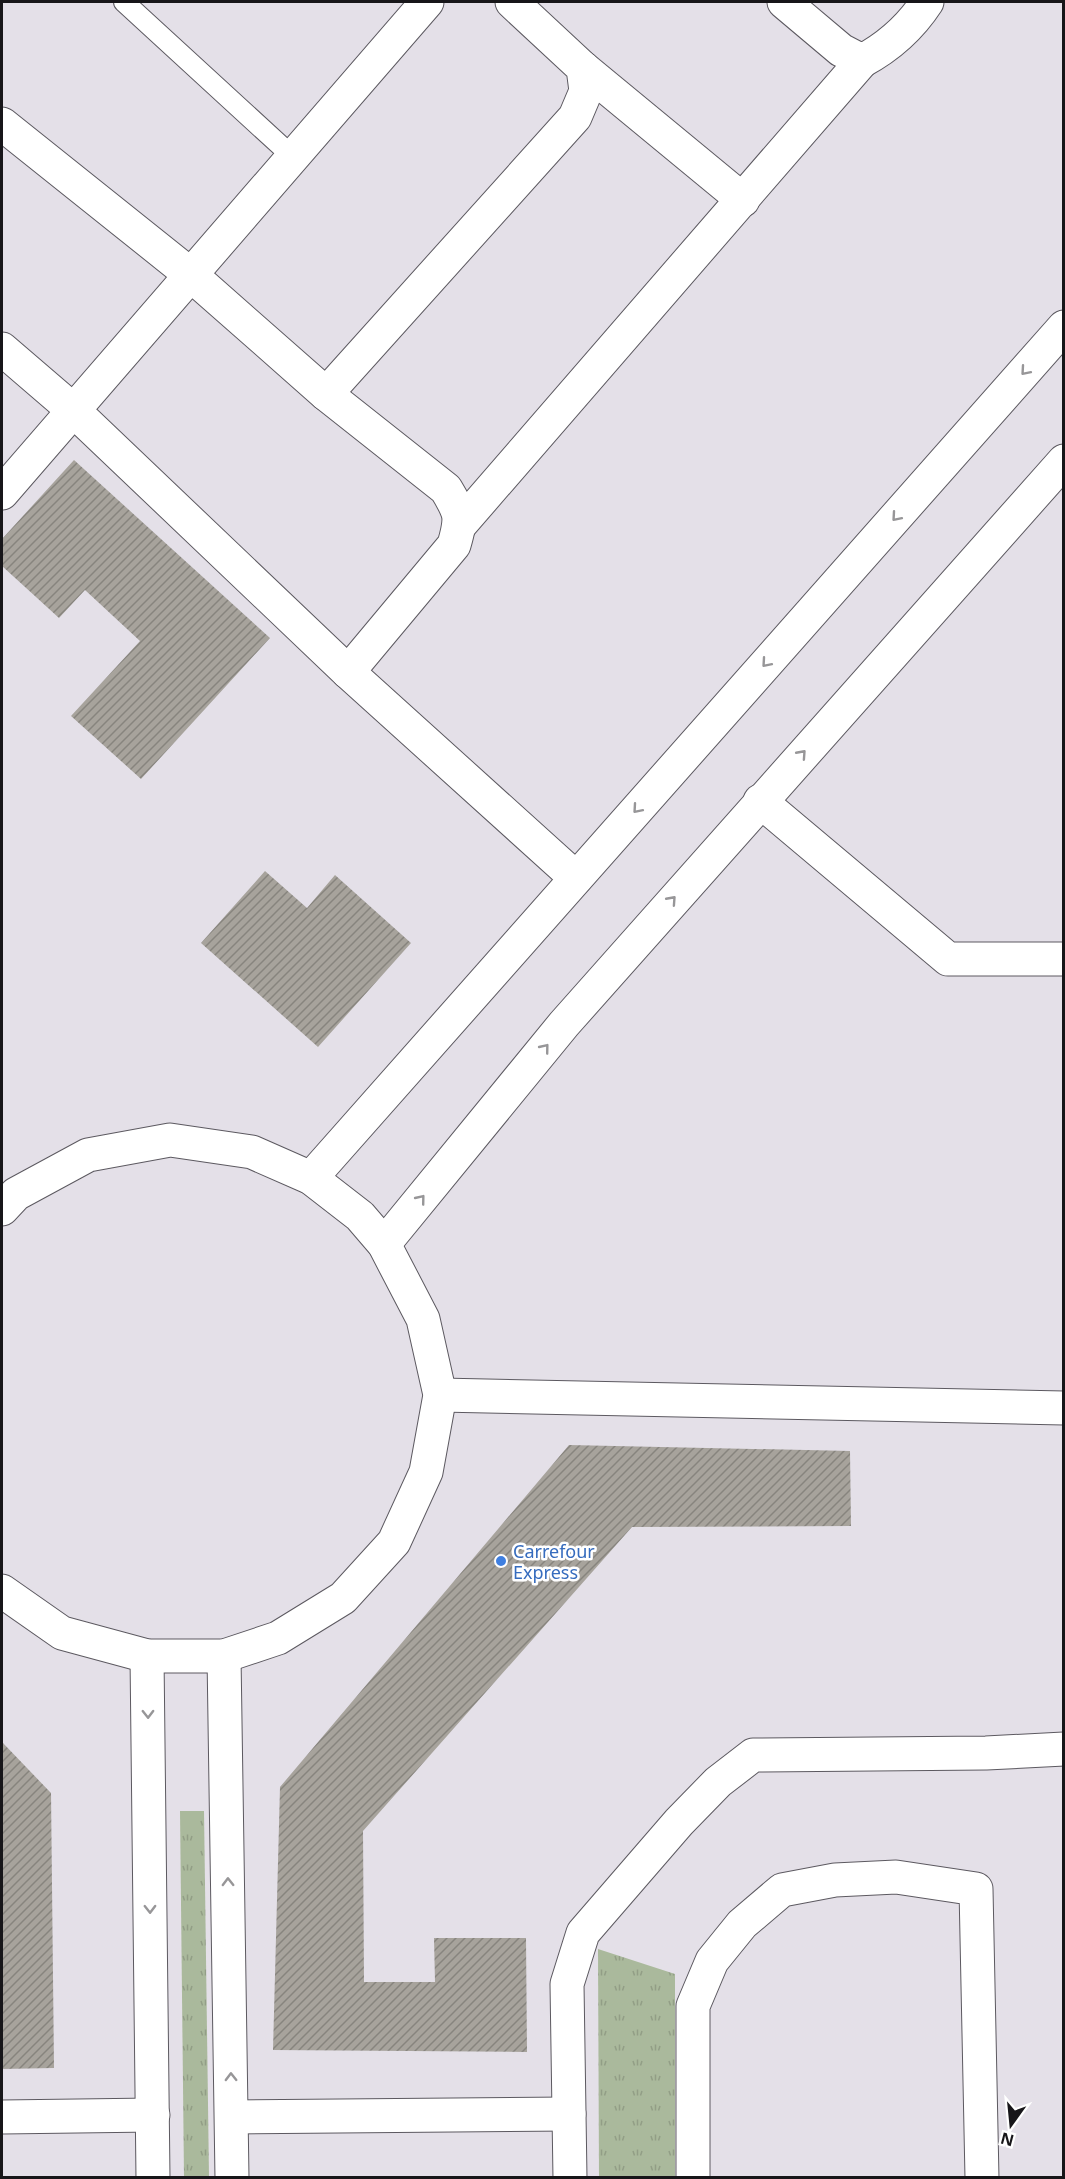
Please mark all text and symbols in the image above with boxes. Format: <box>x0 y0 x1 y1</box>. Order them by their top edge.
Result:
one-way arrow <box>1021 364 1032 375</box>
one-way arrow <box>892 510 903 521</box>
one-way arrow <box>763 656 774 667</box>
one-way arrow <box>795 750 806 761</box>
one-way arrow <box>633 802 644 813</box>
one-way arrow <box>665 896 676 907</box>
one-way arrow <box>537 1043 548 1054</box>
one-way arrow <box>414 1195 425 1206</box>
place label: Carrefour Express <box>513 1539 595 1584</box>
marker: Carrefour Express <box>494 1554 508 1568</box>
one-way arrow <box>142 1710 154 1719</box>
one-way arrow <box>222 1878 234 1887</box>
one-way arrow <box>144 1905 156 1914</box>
one-way arrow <box>225 2073 237 2082</box>
north arrow <box>981 2095 1041 2155</box>
text: N <box>998 2127 1016 2152</box>

